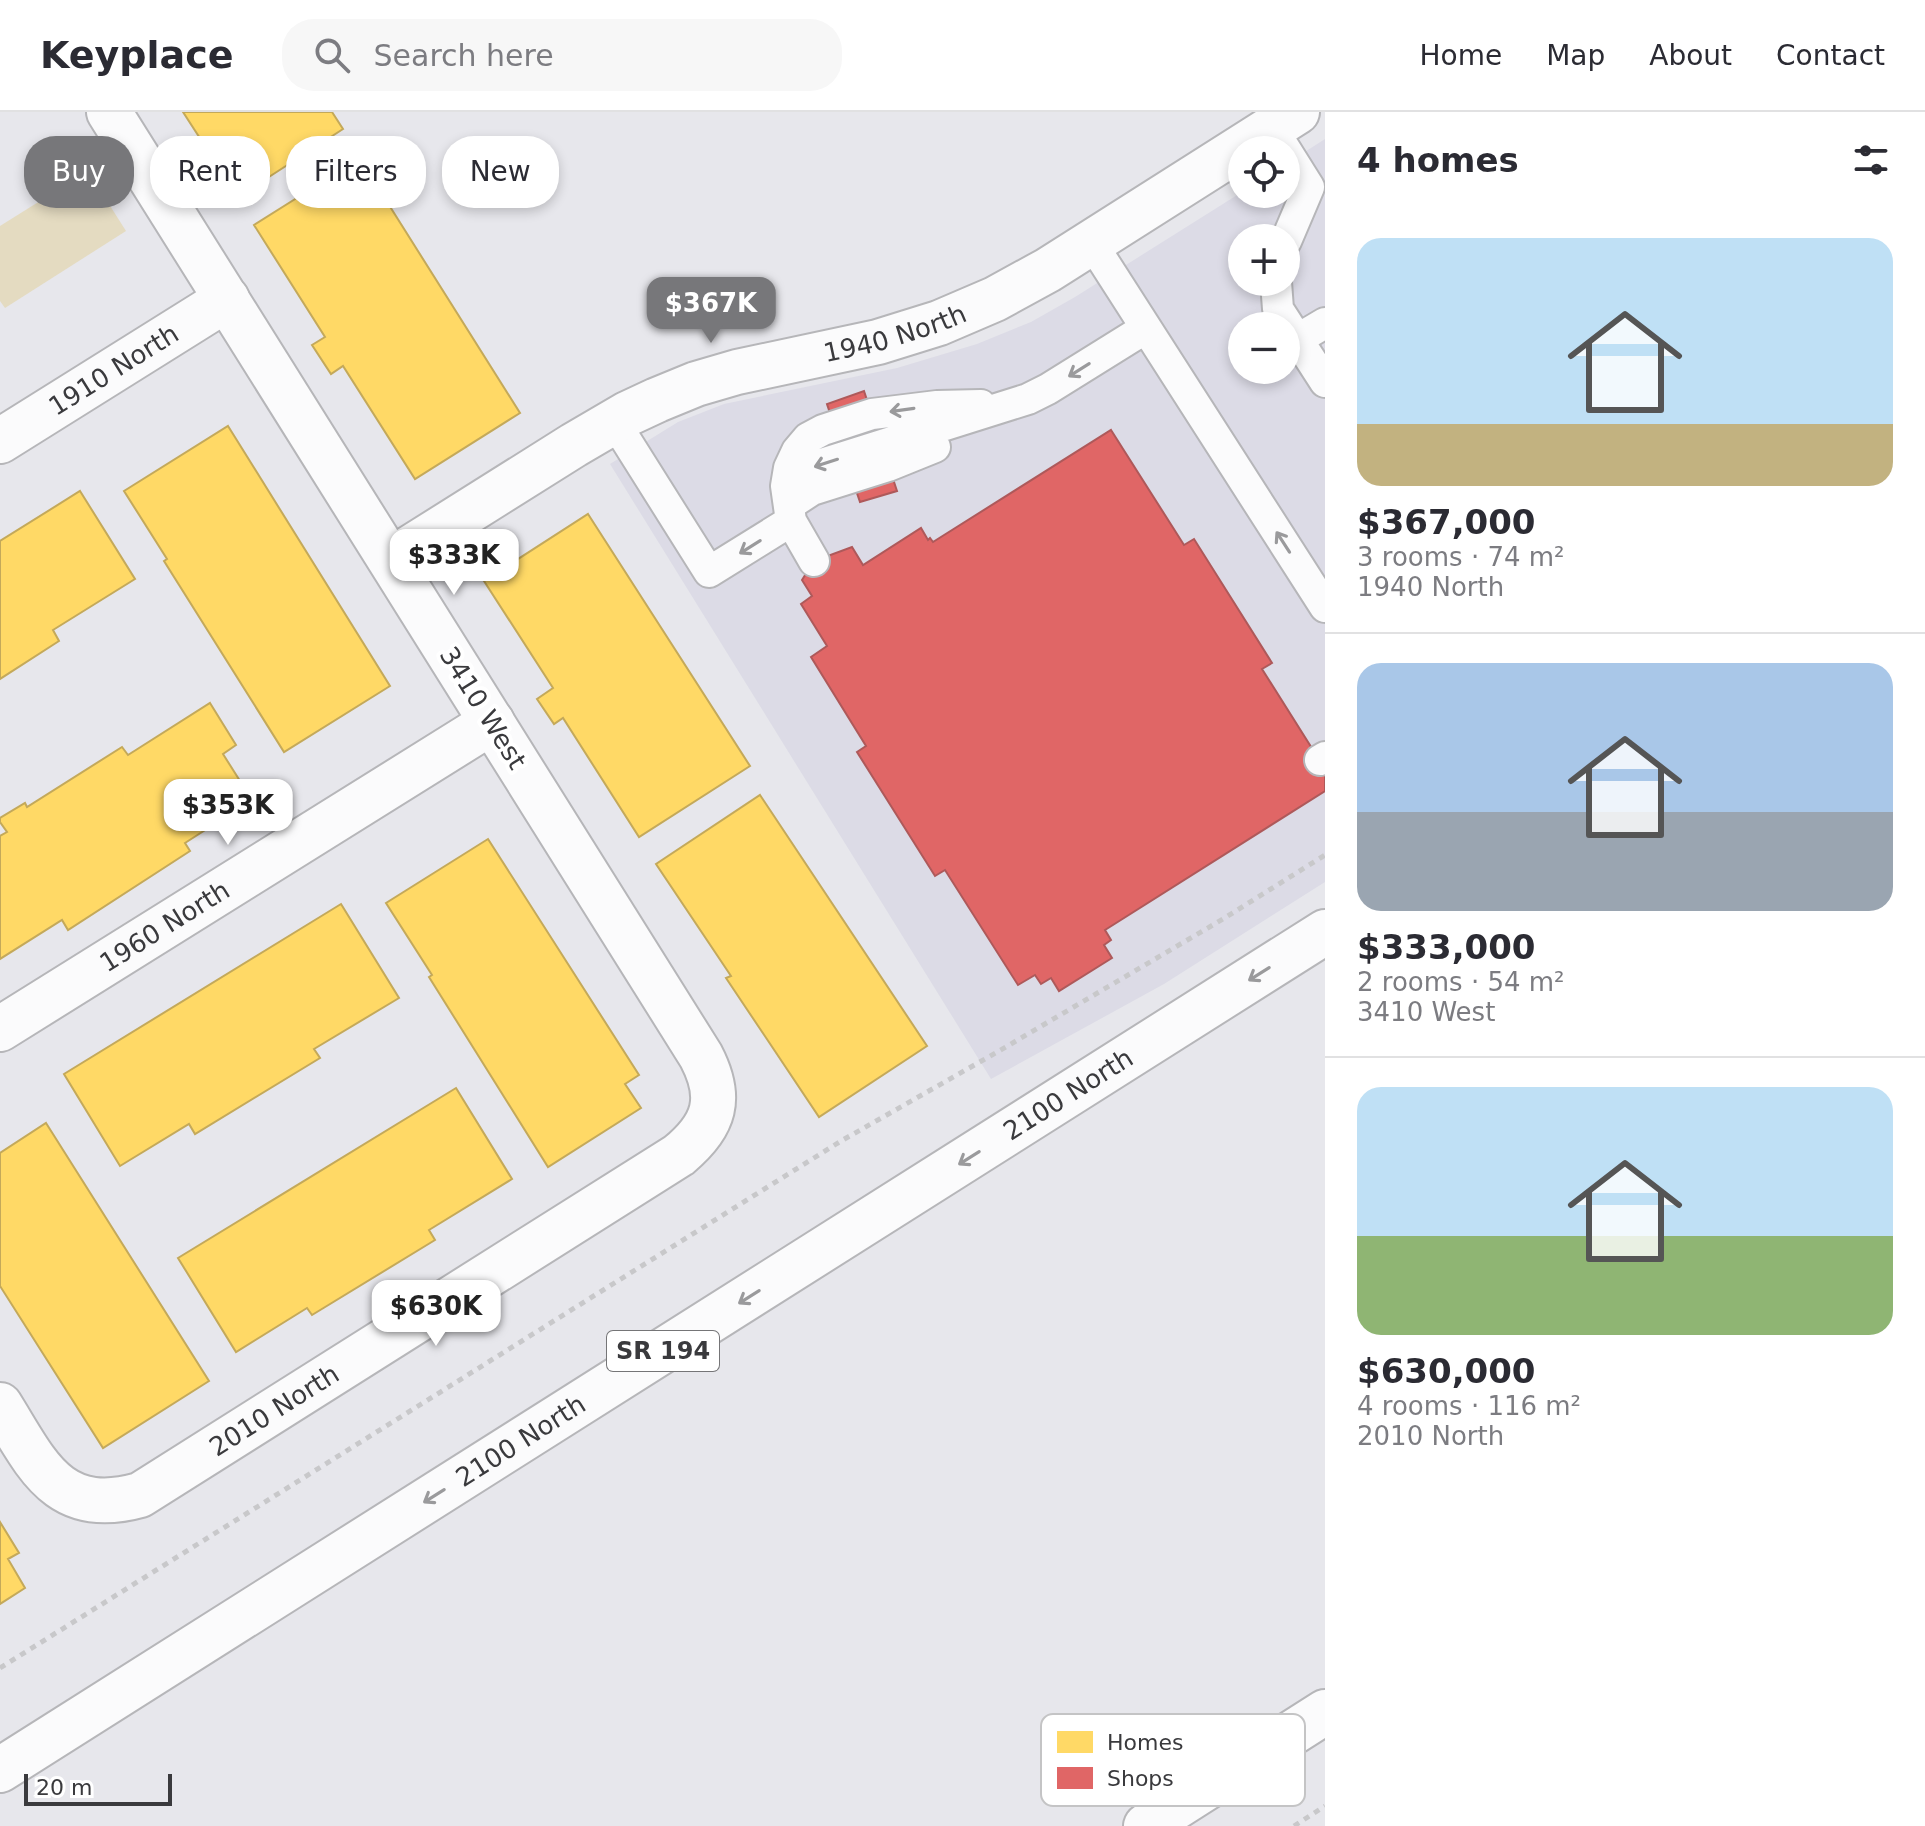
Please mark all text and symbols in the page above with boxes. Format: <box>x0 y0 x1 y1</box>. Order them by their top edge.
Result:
search box <box>282 19 842 91</box>
text: Keyplace <box>40 33 234 77</box>
icon: search <box>310 33 354 77</box>
text: Search here <box>374 38 554 73</box>
text: Home <box>1419 39 1502 72</box>
text: Map <box>1546 39 1605 72</box>
text: About <box>1649 39 1732 72</box>
text: Contact <box>1776 39 1885 72</box>
chip: Buy <box>24 136 134 208</box>
chip: Rent <box>150 136 270 208</box>
chip: Filters <box>286 136 426 208</box>
chip: New <box>442 136 559 208</box>
map controls <box>1228 136 1300 384</box>
button: locate <box>1228 136 1300 208</box>
icon: filters <box>1849 138 1893 182</box>
text: 4 homes <box>1357 140 1519 180</box>
button: + <box>1228 224 1300 296</box>
pin: $367K <box>655 277 767 345</box>
text: $367K <box>665 288 757 318</box>
icon: home <box>1553 290 1697 434</box>
street label: 1940 North <box>821 298 971 368</box>
button: − <box>1228 312 1300 384</box>
street label: 1910 North <box>43 318 184 422</box>
one-way arrow <box>1069 361 1091 378</box>
one-way arrow <box>890 403 915 418</box>
one-way arrow <box>814 456 839 471</box>
text: $367,000 <box>1357 502 1536 542</box>
pin: $333K <box>398 529 510 597</box>
one-way arrow <box>1274 531 1291 553</box>
one-way arrow <box>739 539 762 555</box>
text: $333K <box>408 540 500 570</box>
text: 3 rooms · 74 m² <box>1357 542 1565 572</box>
text: 1940 North <box>1357 572 1504 602</box>
street label: 3410 West <box>434 641 532 775</box>
icon: home <box>1553 715 1697 859</box>
pin: $353K <box>172 779 284 847</box>
text: $353K <box>182 790 274 820</box>
street label: 1960 North <box>94 875 235 978</box>
text: $333,000 <box>1357 927 1536 967</box>
one-way arrow <box>1248 967 1271 983</box>
text: 2 rooms · 54 m² <box>1357 967 1565 997</box>
text: 3410 West <box>1357 997 1495 1027</box>
street label: 2100 North <box>998 1042 1139 1146</box>
icon: home <box>1553 1139 1697 1283</box>
one-way arrow <box>958 1150 980 1167</box>
pin: $630K <box>380 1280 492 1348</box>
one-way arrow <box>738 1290 761 1306</box>
text: $630K <box>390 1291 482 1321</box>
road number: SR 194 <box>607 1331 719 1371</box>
text: $630,000 <box>1357 1351 1536 1391</box>
street label: 2010 North <box>204 1358 344 1462</box>
street label: 2100 North <box>450 1389 591 1493</box>
text: 4 rooms · 116 m² <box>1357 1391 1581 1421</box>
text: 2010 North <box>1357 1421 1504 1451</box>
one-way arrow <box>423 1488 446 1504</box>
legend <box>1041 1714 1305 1806</box>
text: Homes <box>1107 1730 1183 1755</box>
text: Shops <box>1107 1766 1174 1791</box>
scale bar <box>24 1770 172 1806</box>
text: 20 m <box>36 1775 92 1800</box>

